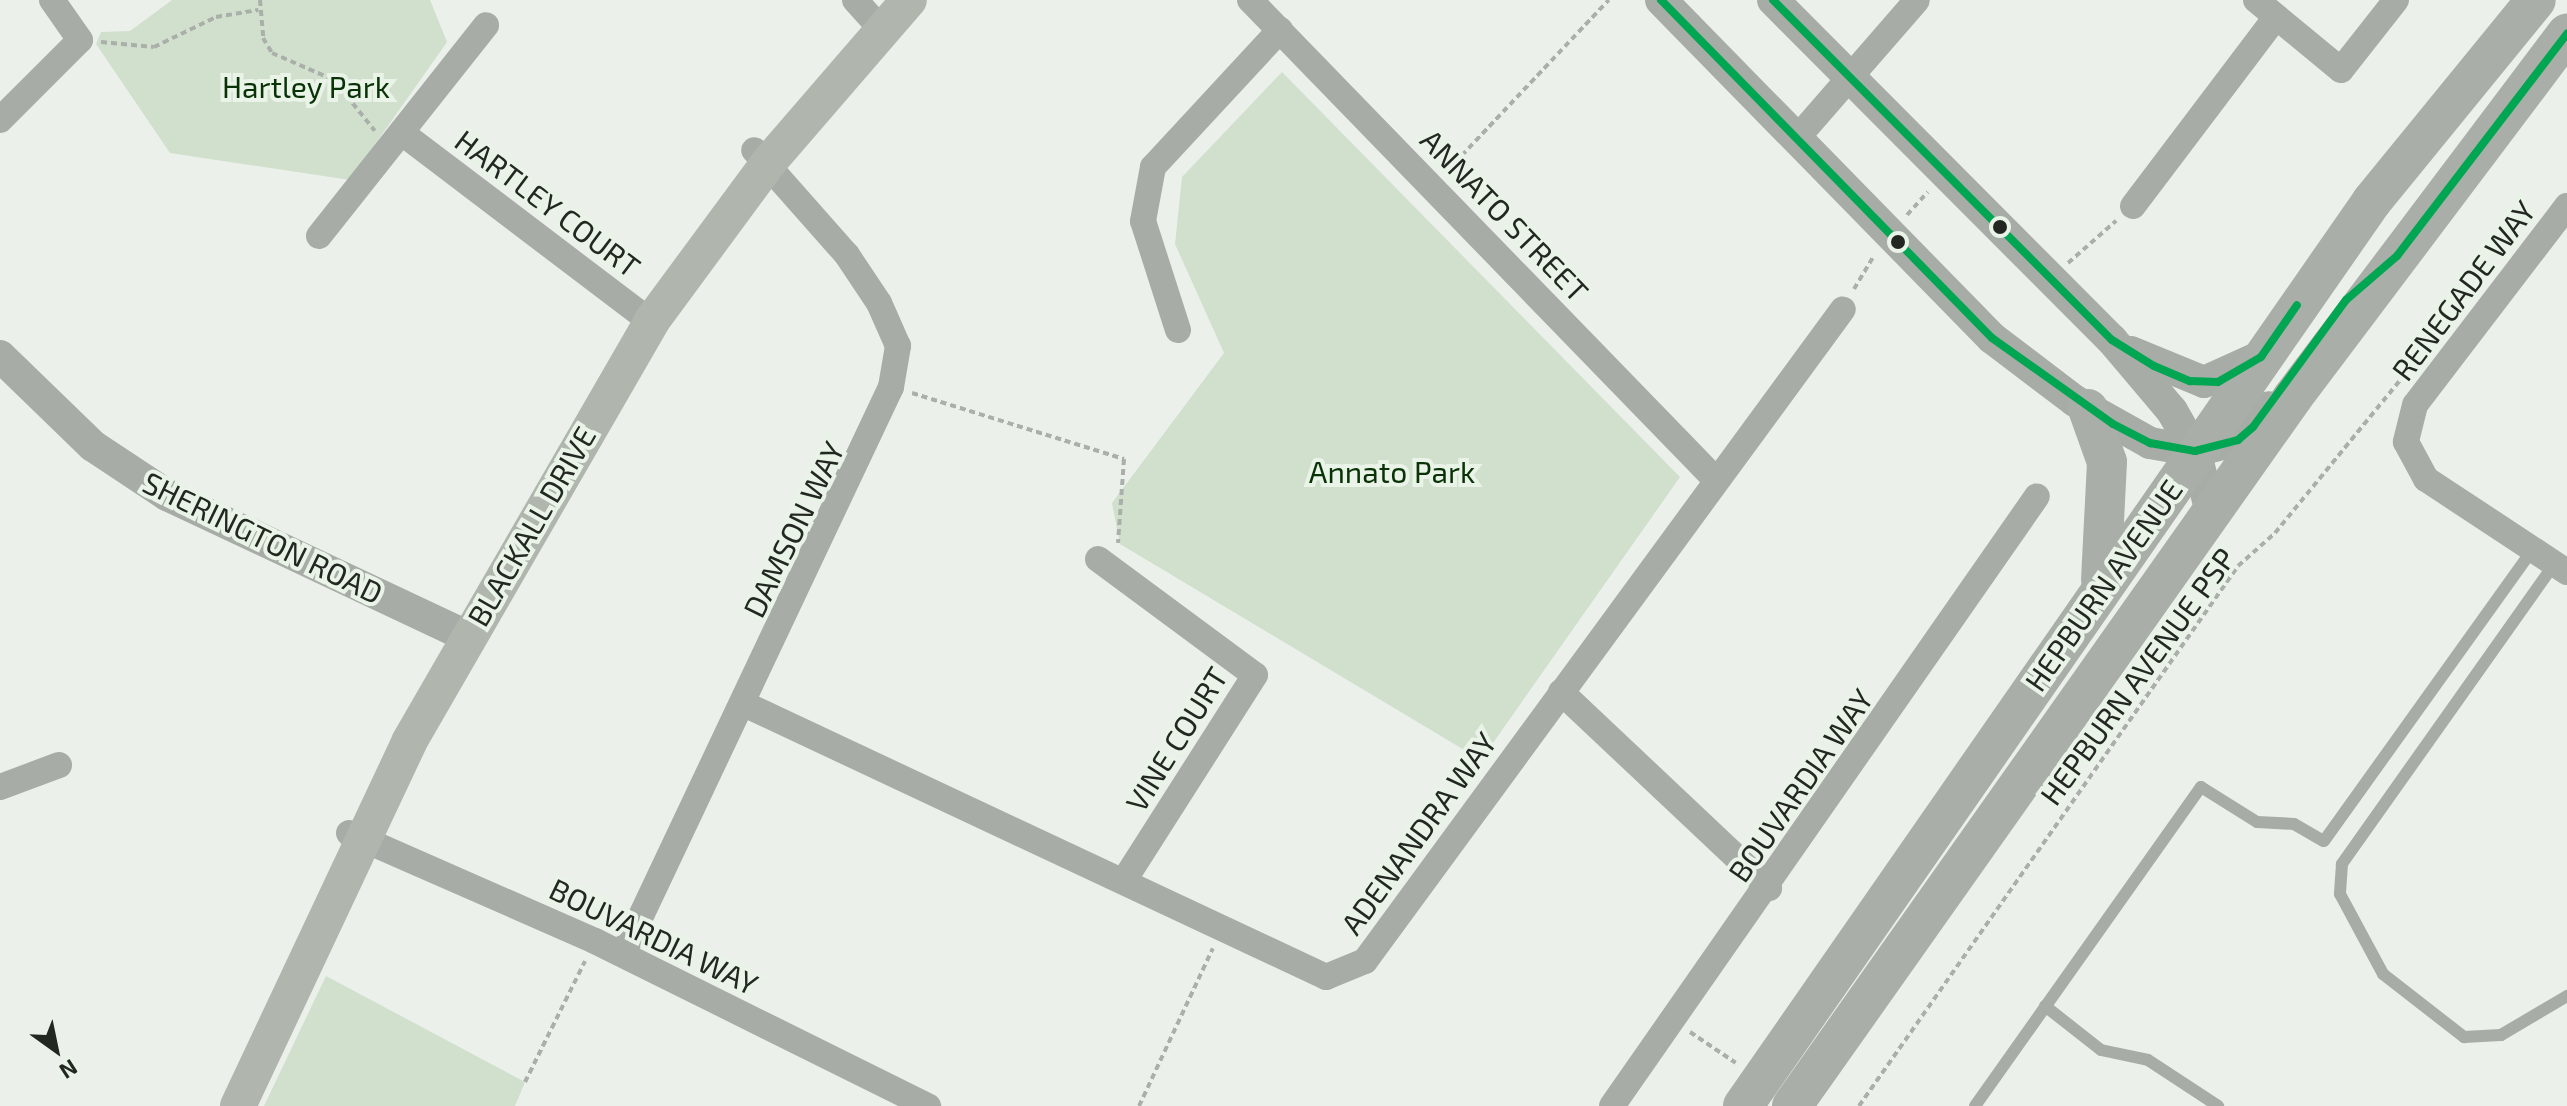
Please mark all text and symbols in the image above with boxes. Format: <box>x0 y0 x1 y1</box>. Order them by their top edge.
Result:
park label: Hartley Park <box>222 68 390 104</box>
street label: ANNATO STREET <box>1414 121 1596 309</box>
street label: HARTLEY COURT <box>448 122 648 284</box>
street label: RENEGADE WAY <box>2384 193 2542 387</box>
unlabelled marker <box>1992 219 2008 235</box>
unlabelled marker <box>1890 234 1906 250</box>
street label: BLACKALL DRIVE <box>459 420 603 632</box>
street label: DAMSON WAY <box>735 435 851 623</box>
park label: Annato Park <box>1309 453 1475 489</box>
street label: SHERINGTON ROAD <box>137 463 389 611</box>
street label: HEPBURN AVENUE <box>2017 472 2189 698</box>
street label: HEPBURN AVENUE PSP <box>2032 540 2242 812</box>
street label: VINE COURT <box>1117 660 1235 818</box>
street label: BOUVARDIA WAY <box>1720 681 1880 889</box>
street label: ADENANDRA WAY <box>1332 725 1504 941</box>
street label: BOUVARDIA WAY <box>544 870 764 1002</box>
north arrow <box>16 1010 96 1090</box>
text: N <box>55 1055 83 1085</box>

